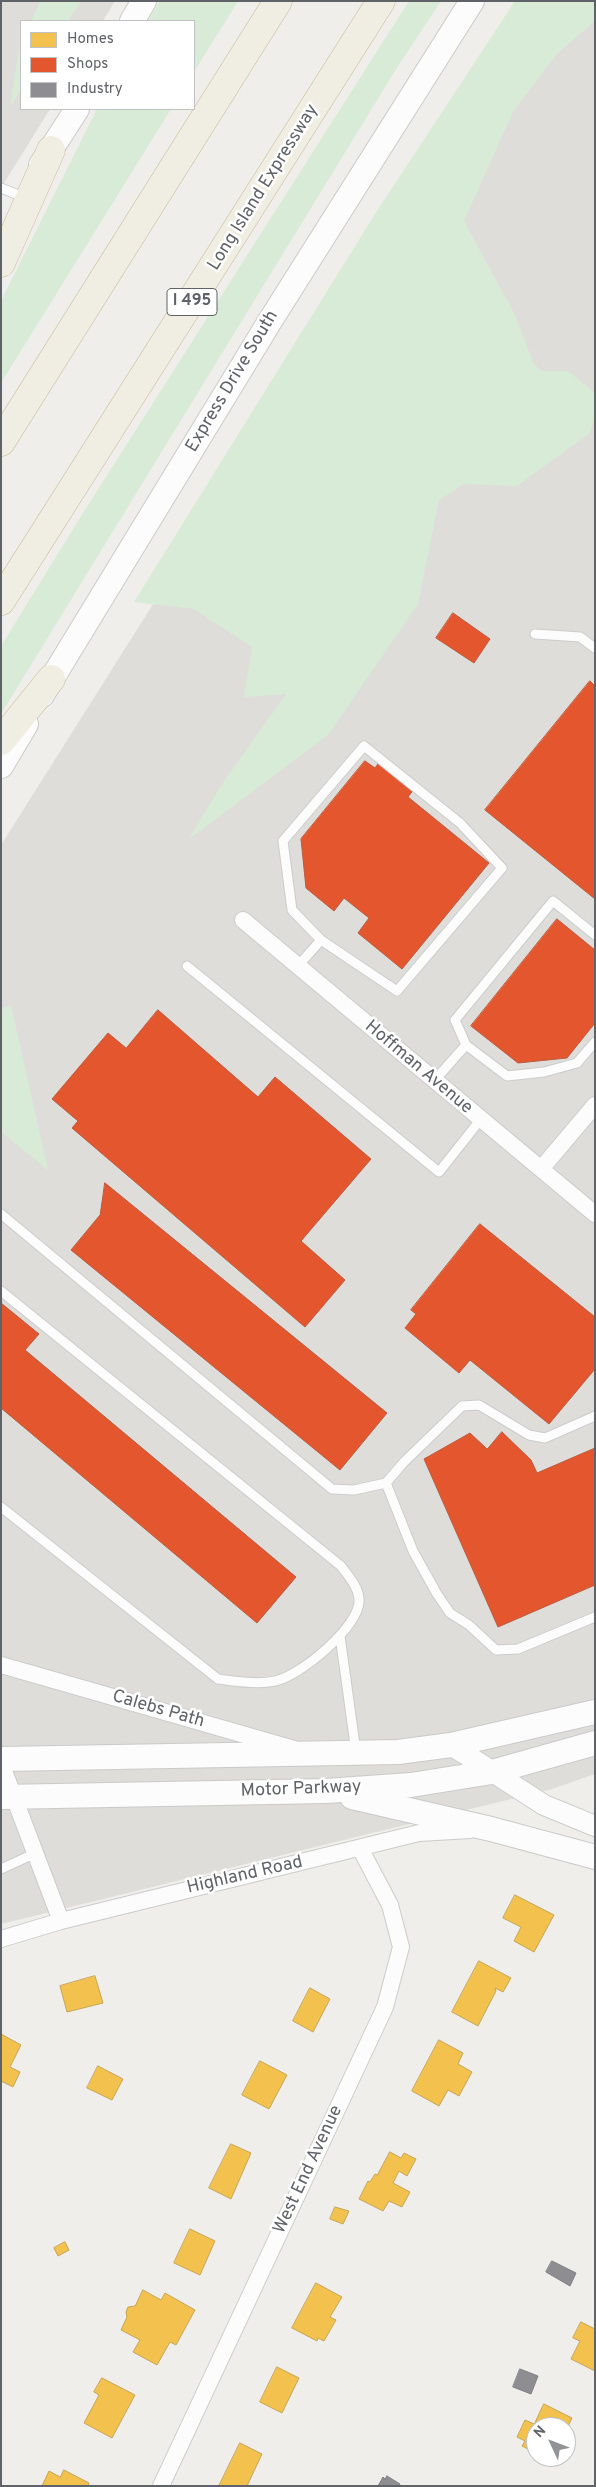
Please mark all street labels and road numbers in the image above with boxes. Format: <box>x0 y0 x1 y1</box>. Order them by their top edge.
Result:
street label: Long Island Expressway <box>204 101 324 275</box>
road number: I 495 <box>167 288 217 316</box>
street label: Express Drive South <box>182 307 284 457</box>
street label: Hoffman Avenue <box>360 1017 476 1119</box>
street label: Calebs Path <box>109 1687 207 1733</box>
street label: Motor Parkway <box>240 1777 362 1803</box>
street label: Highland Road <box>185 1852 305 1900</box>
street label: West End Avenue <box>270 2102 348 2238</box>

